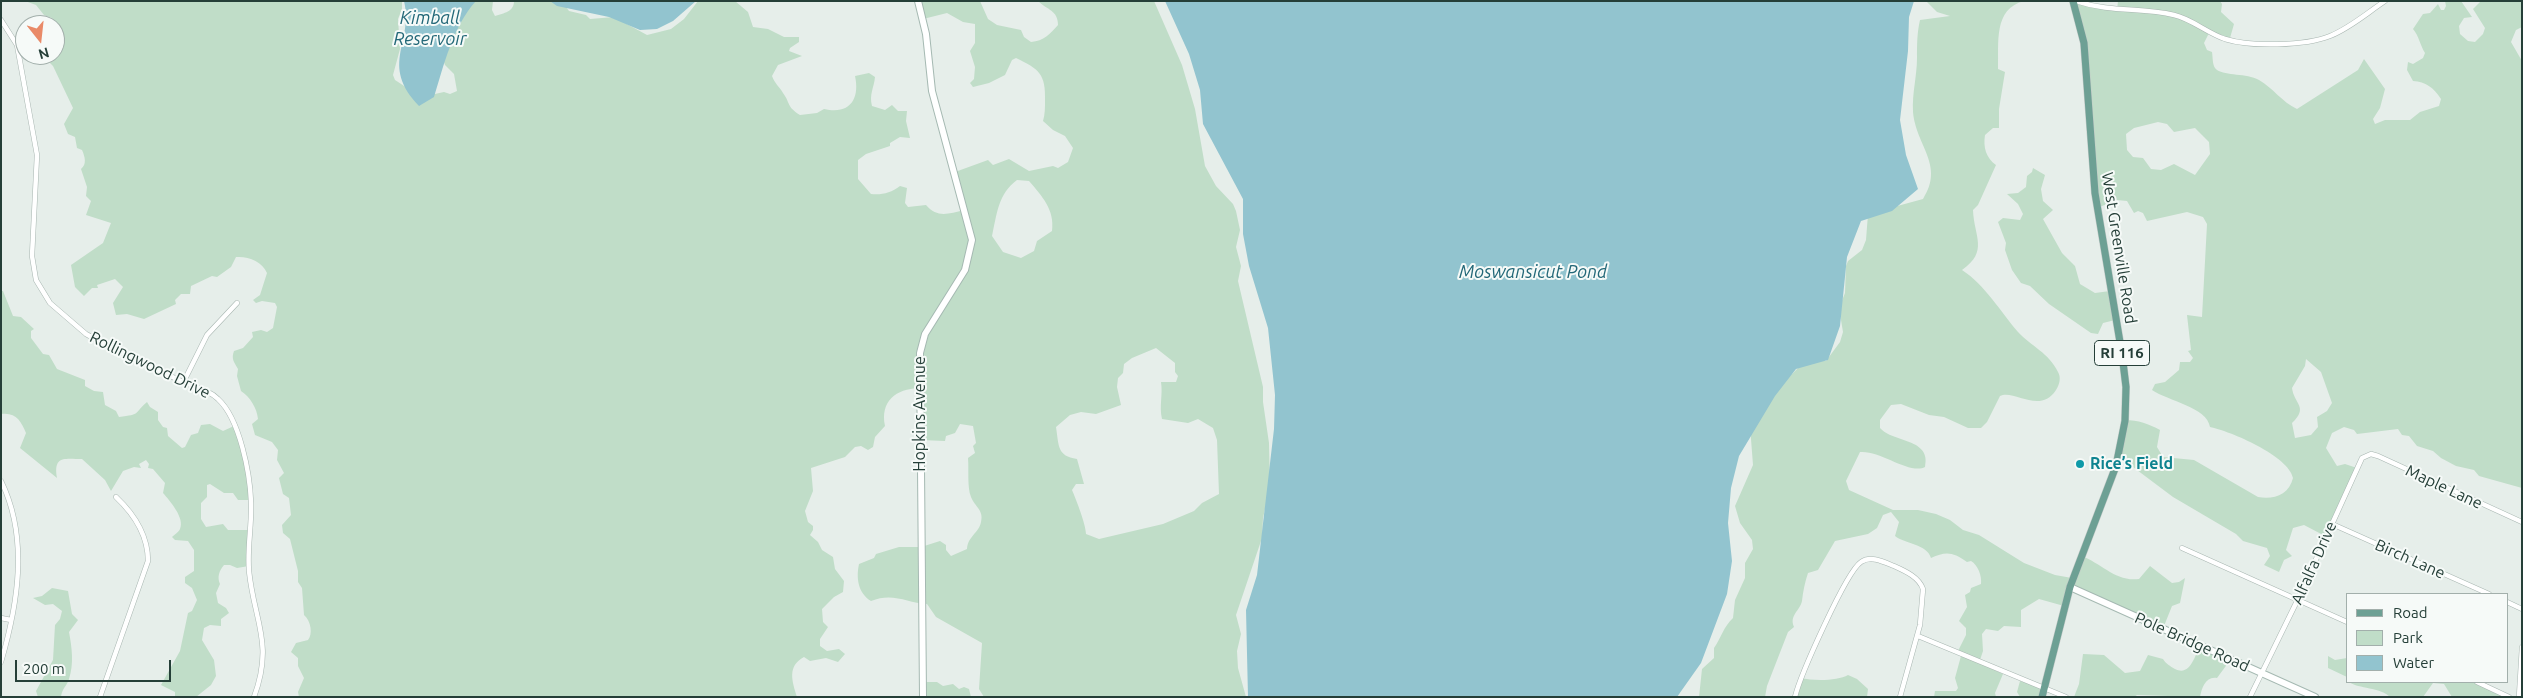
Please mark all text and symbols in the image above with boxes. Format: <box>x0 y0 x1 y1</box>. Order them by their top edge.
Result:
water label: Kimball Reservoir <box>393 7 467 50</box>
north arrow <box>15 15 65 65</box>
text: N <box>37 44 51 63</box>
street label: West Greenville Road <box>2098 171 2140 325</box>
water label: Moswansicut Pond <box>1459 261 1607 283</box>
street label: Rollingwood Drive <box>87 327 213 403</box>
road number: RI 116 <box>2094 340 2150 366</box>
street label: Hopkins Avenue <box>910 356 930 472</box>
place label: Rice’s Field <box>2090 454 2173 474</box>
marker: Rice’s Field <box>2074 458 2086 470</box>
street label: Maple Lane <box>2403 461 2485 513</box>
street label: Alfalfa Drive <box>2287 518 2341 608</box>
street label: Birch Lane <box>2372 535 2448 583</box>
legend <box>2346 593 2508 683</box>
text: Road <box>2393 604 2428 621</box>
street label: Pole Bridge Road <box>2132 608 2252 676</box>
text: Park <box>2393 629 2423 646</box>
scale bar <box>18 650 174 682</box>
text: Water <box>2393 654 2434 671</box>
text: 200 m <box>23 660 65 677</box>

